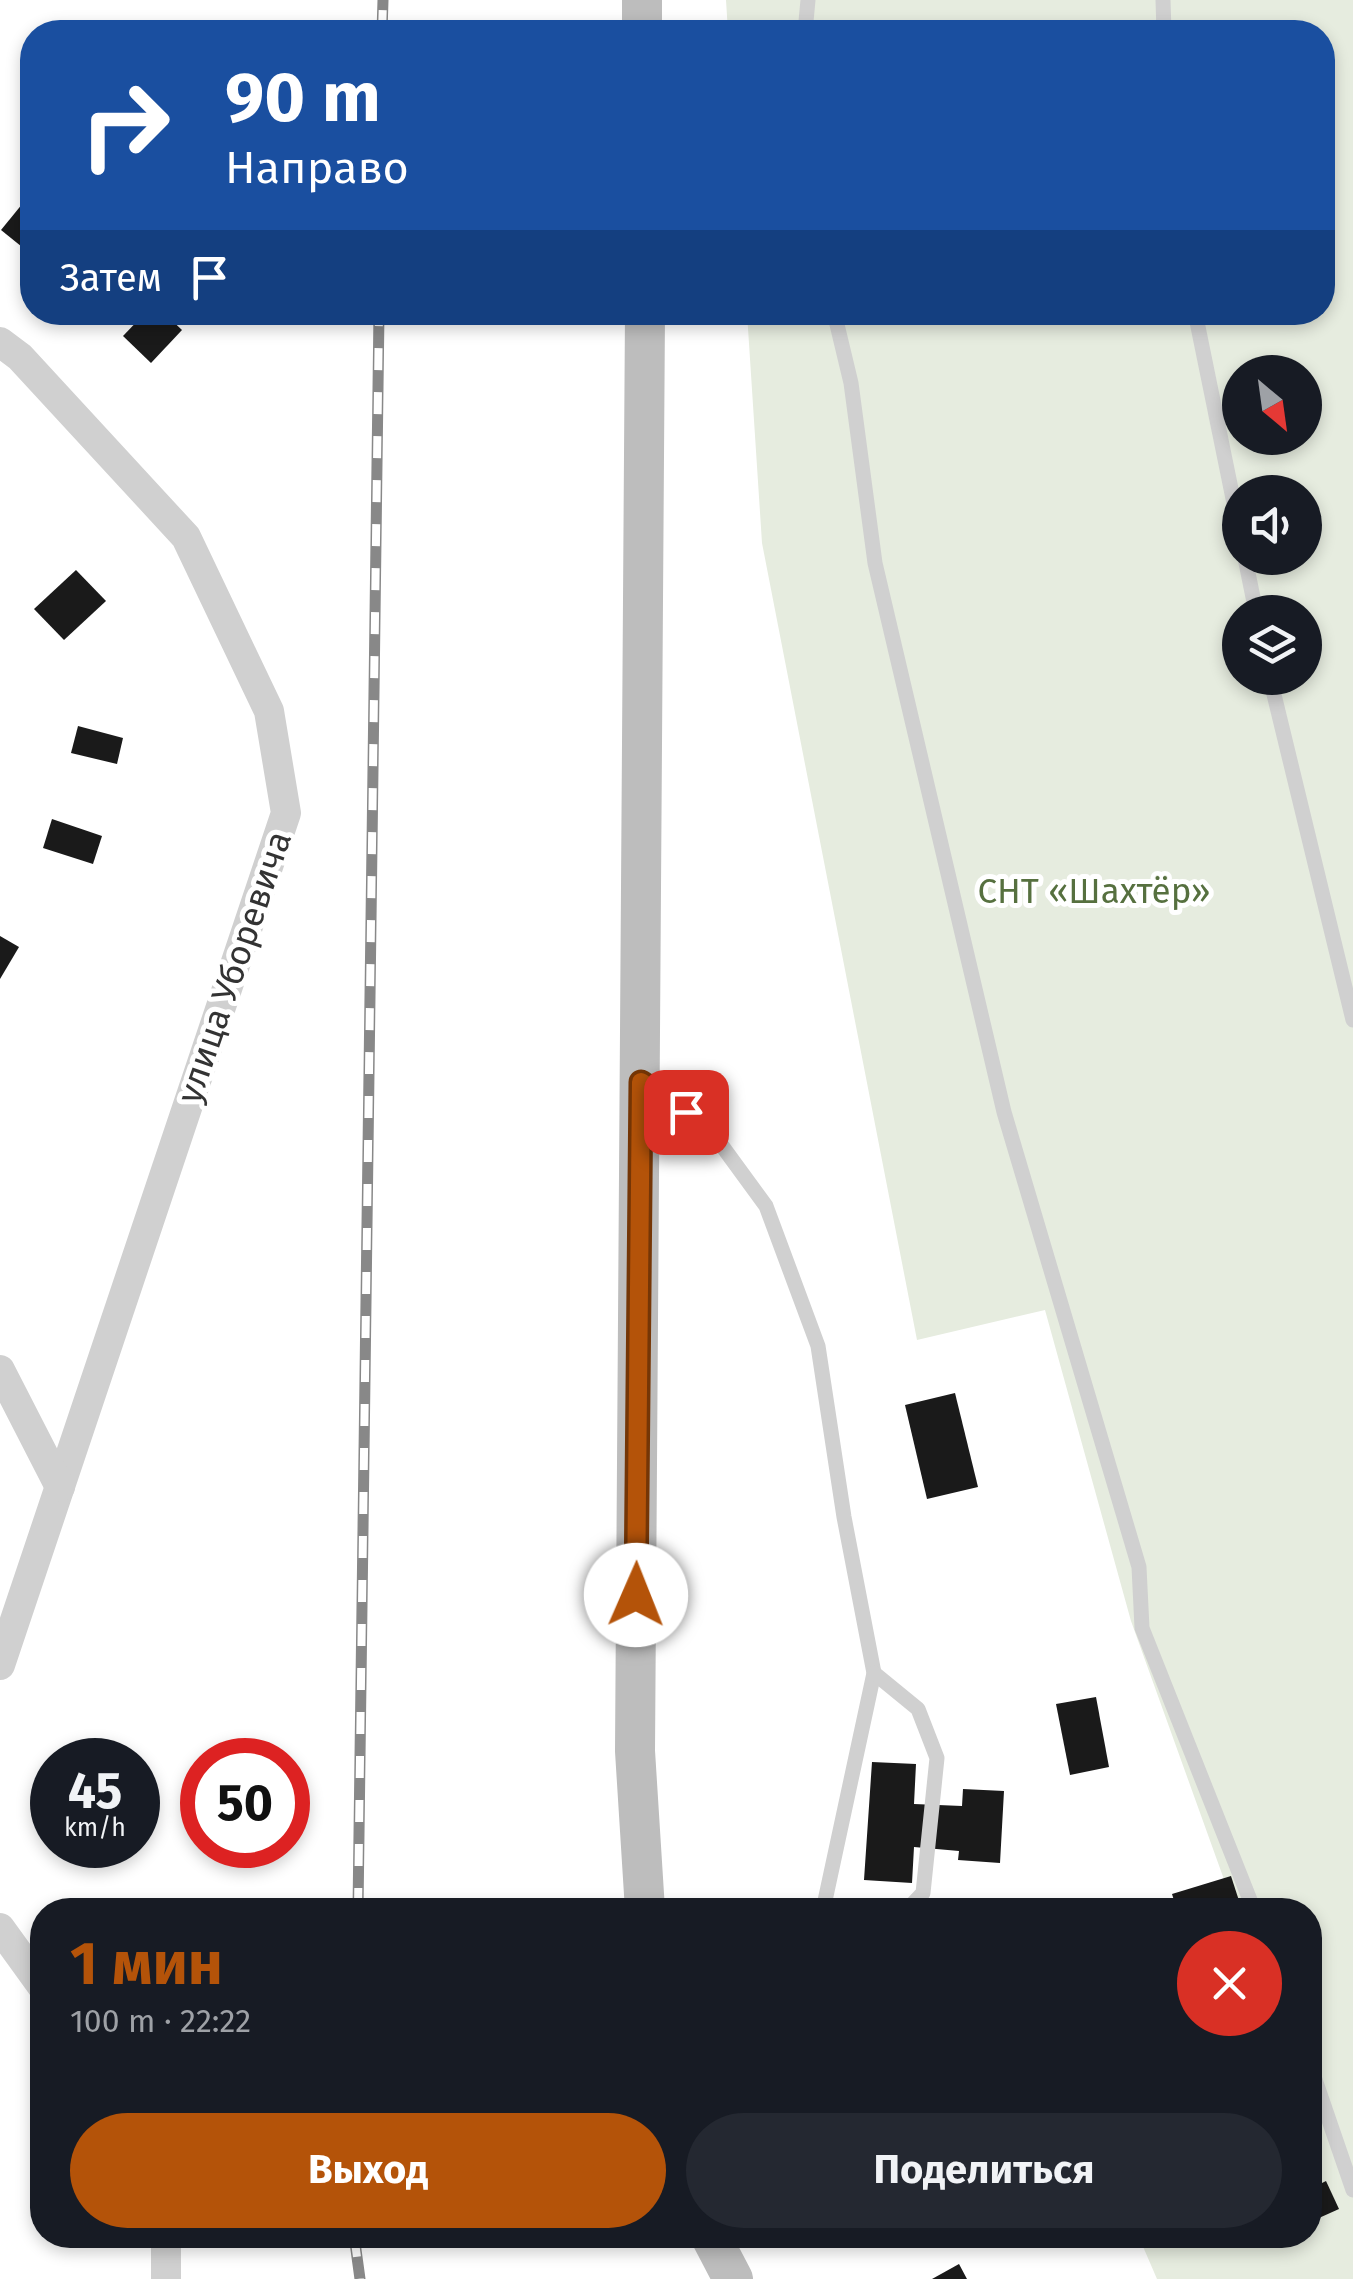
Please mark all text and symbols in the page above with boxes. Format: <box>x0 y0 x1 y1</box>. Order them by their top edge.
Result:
text: 90 m <box>225 56 381 140</box>
icon: right <box>60 60 190 190</box>
text: Направо <box>225 141 409 195</box>
icon: arrive <box>182 250 237 305</box>
text: Затем <box>60 255 162 301</box>
north arrow <box>1222 355 1322 455</box>
map controls <box>1222 355 1322 695</box>
button: sound <box>1222 475 1322 575</box>
button: layers <box>1222 595 1322 695</box>
street label: улица Уборевича <box>168 826 300 1108</box>
park label: СНТ «Шахтёр» <box>977 870 1211 912</box>
pin <box>644 1070 729 1155</box>
icon: arrive <box>659 1085 714 1140</box>
position arrow <box>584 1543 688 1647</box>
speed limit sign: 50 <box>180 1738 310 1868</box>
text: 45 <box>68 1761 122 1821</box>
text: km/h <box>64 1813 126 1843</box>
text: 1 мин <box>70 1928 223 2000</box>
button: close <box>1177 1931 1282 2036</box>
text: 100 m · 22:22 <box>70 2002 251 2040</box>
button: Выход <box>70 2113 666 2228</box>
button: Поделиться <box>686 2113 1282 2228</box>

